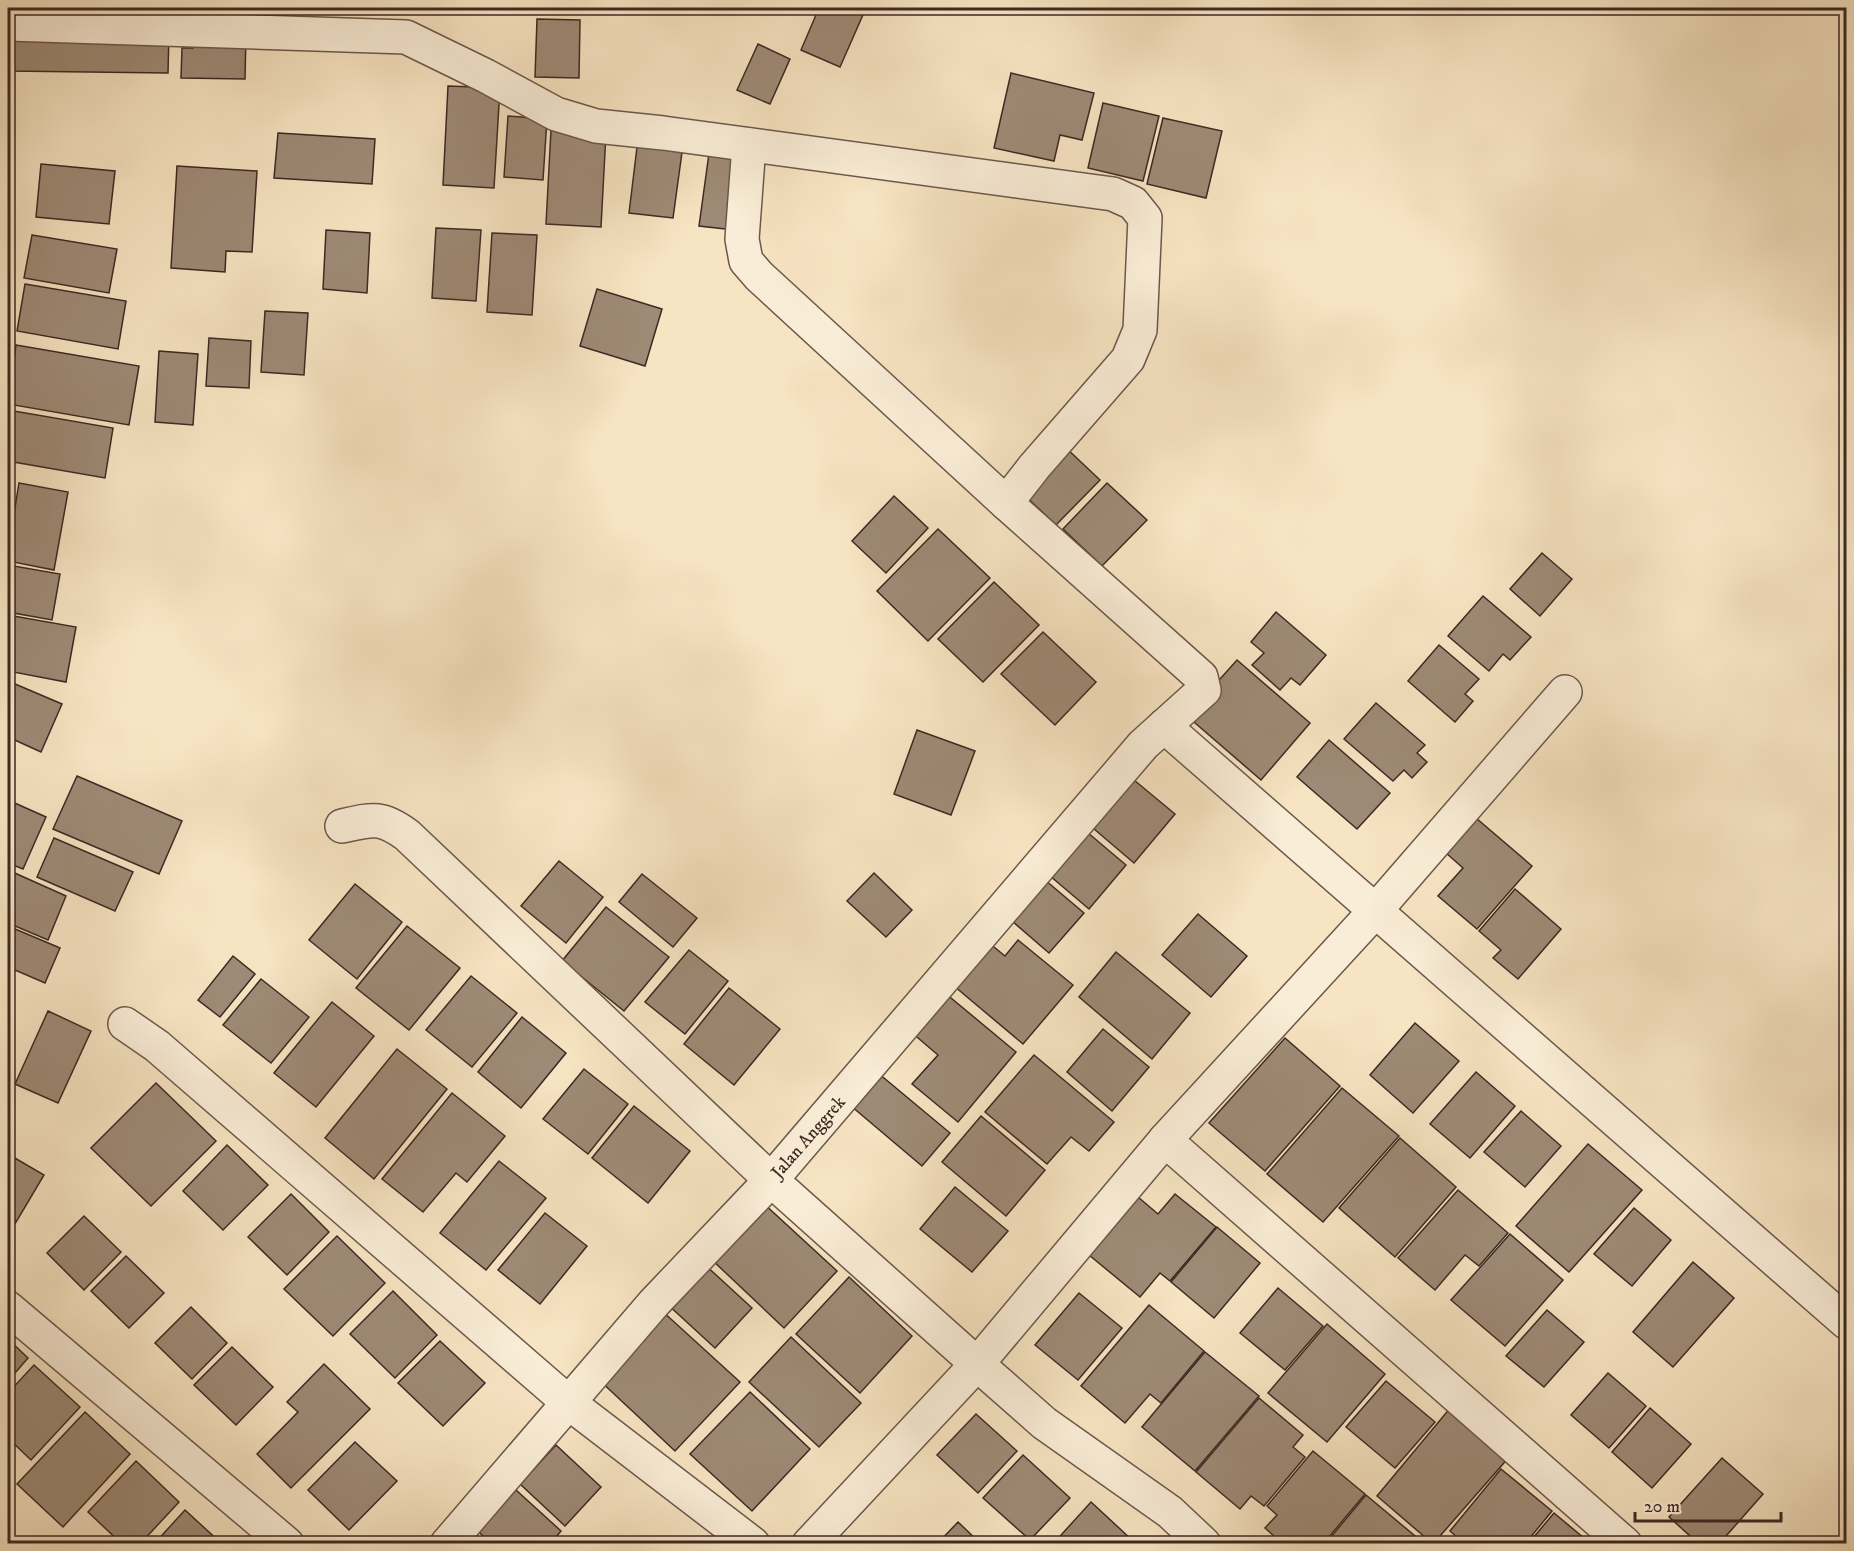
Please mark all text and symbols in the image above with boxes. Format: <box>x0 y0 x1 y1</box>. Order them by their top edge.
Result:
street label: Jalan Anggrek <box>766 1092 851 1185</box>
scale bar <box>1635 1485 1780 1523</box>
text: 20 m <box>1644 1496 1680 1518</box>

